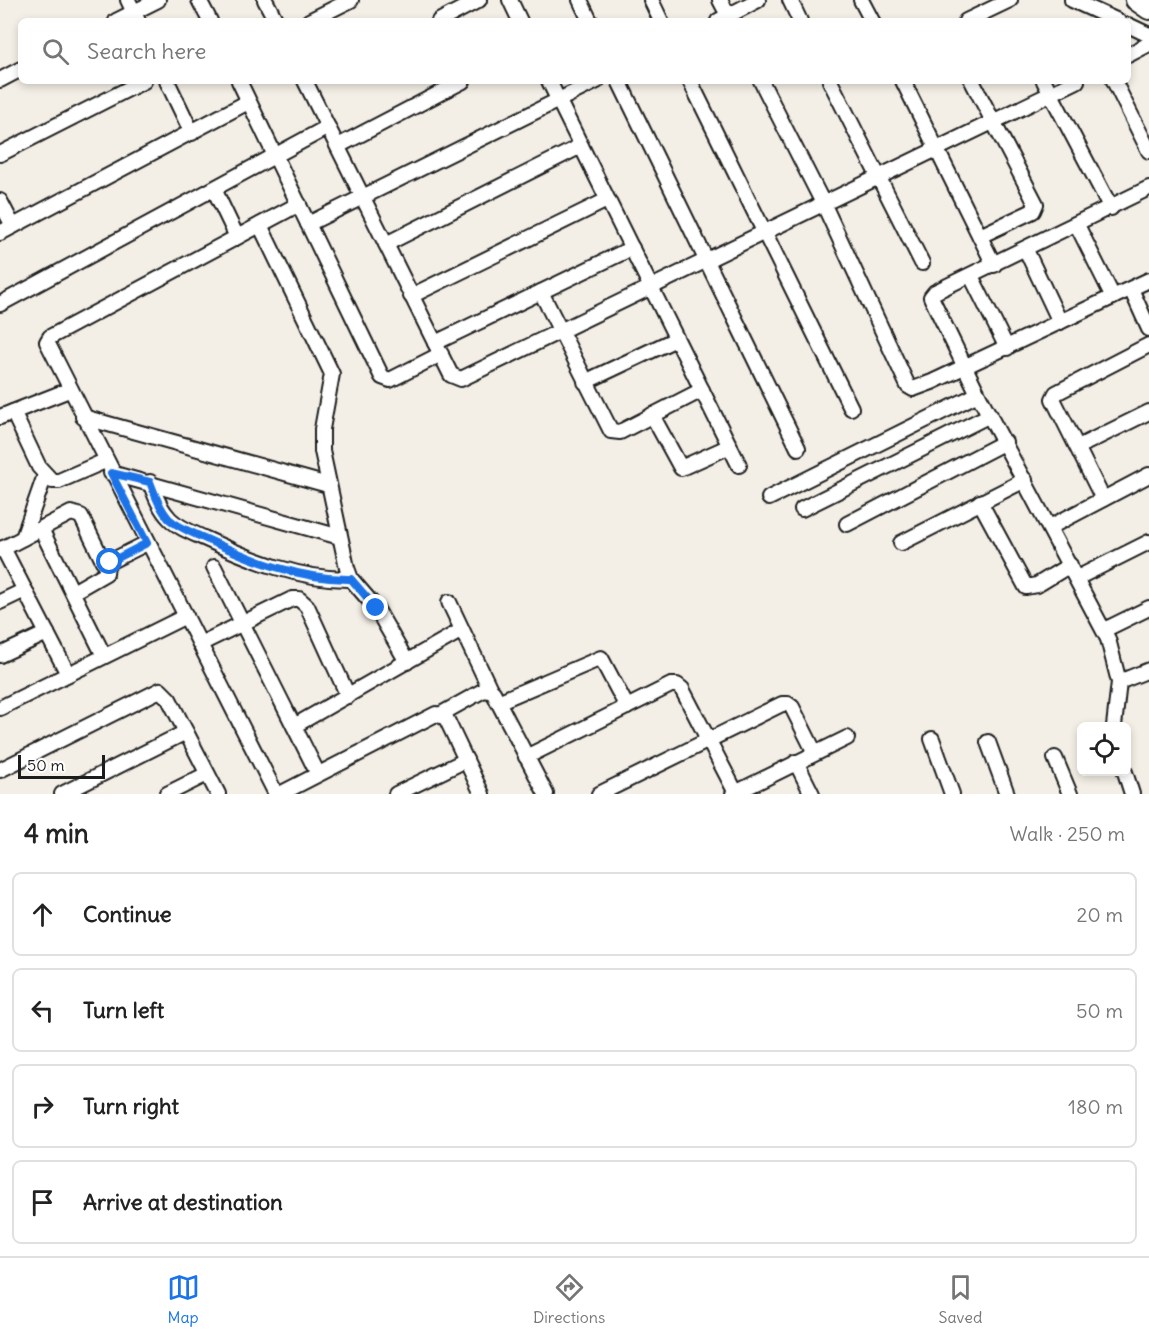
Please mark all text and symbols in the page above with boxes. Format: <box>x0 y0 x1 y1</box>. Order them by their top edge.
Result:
search box <box>18 18 1131 84</box>
icon: search <box>39 35 72 68</box>
text: Search here <box>87 37 206 65</box>
route start <box>96 548 122 574</box>
route end <box>362 594 388 620</box>
map controls <box>1077 722 1131 776</box>
button: locate <box>1077 722 1131 776</box>
scale bar <box>18 752 105 780</box>
text: 50 m <box>27 755 65 775</box>
text: 4 min <box>24 817 89 850</box>
text: Walk · 250 m <box>1010 821 1125 846</box>
icon: ahead <box>26 898 59 931</box>
text: Continue <box>83 900 172 928</box>
text: 20 m <box>1077 902 1123 927</box>
icon: left <box>26 994 59 1027</box>
text: Turn left <box>83 996 164 1024</box>
text: 50 m <box>1076 998 1123 1023</box>
icon: right <box>26 1090 59 1123</box>
text: Turn right <box>83 1092 179 1120</box>
text: 180 m <box>1068 1094 1123 1119</box>
icon: arrive <box>26 1186 59 1219</box>
text: Arrive at destination <box>83 1188 283 1216</box>
tab: Map <box>167 1271 200 1327</box>
tab: Directions <box>533 1271 605 1327</box>
tab: Saved <box>939 1271 982 1327</box>

